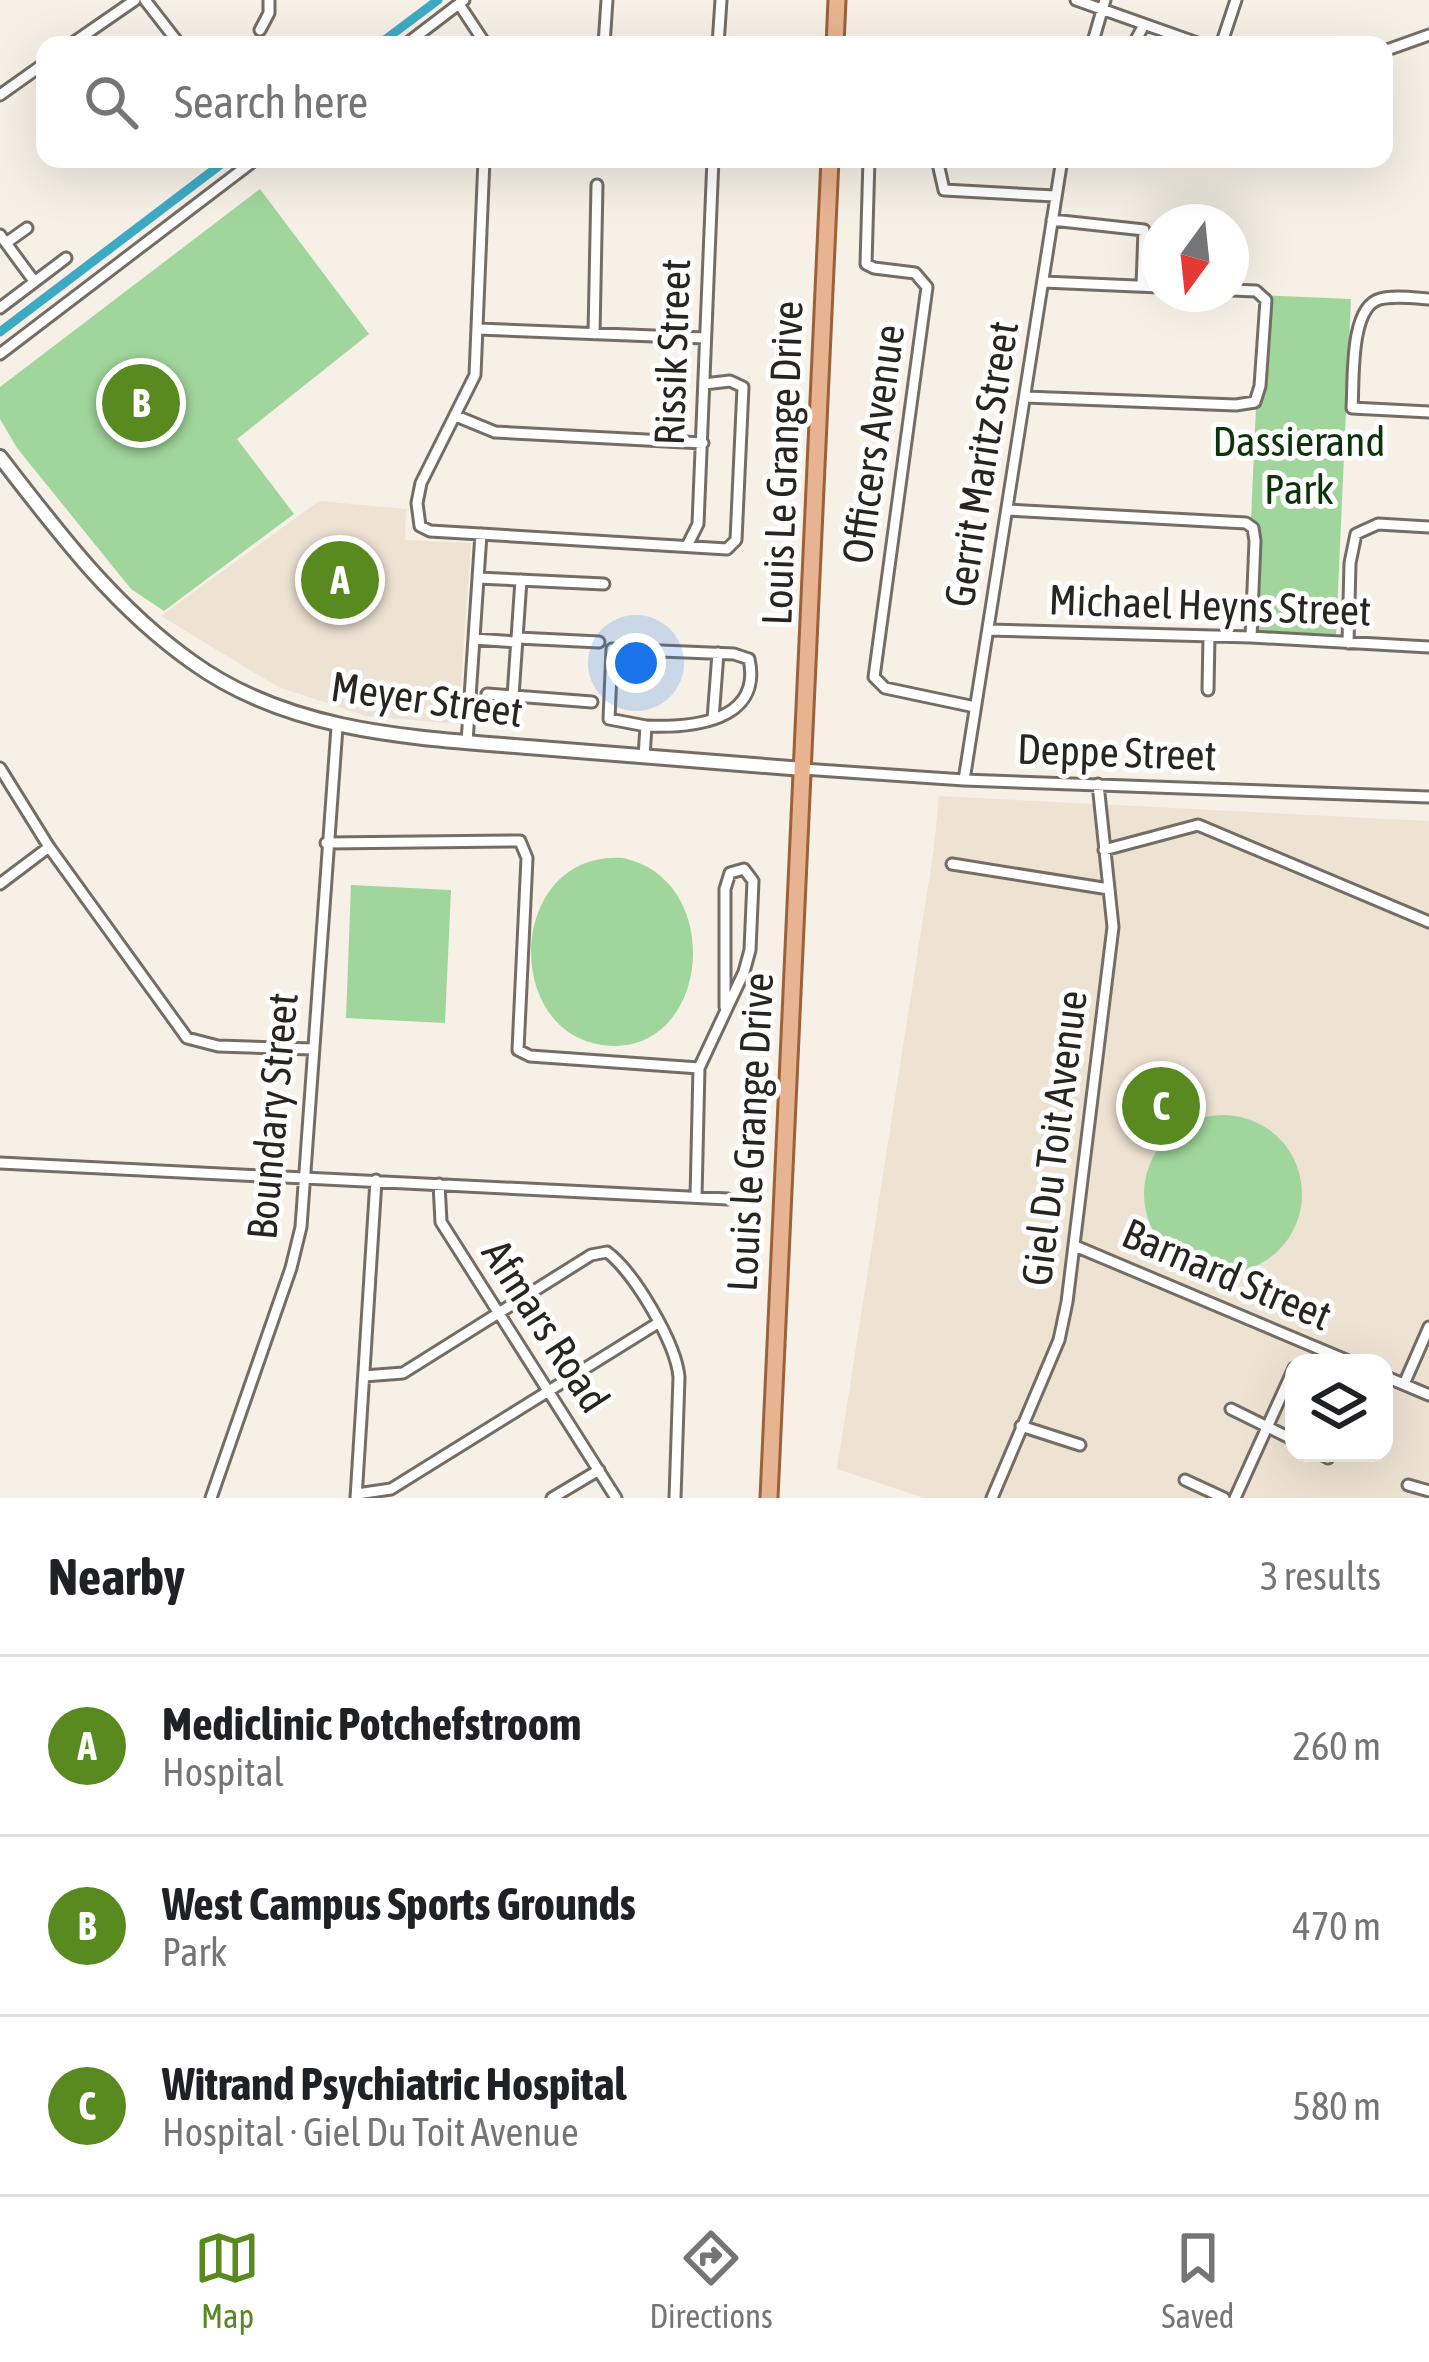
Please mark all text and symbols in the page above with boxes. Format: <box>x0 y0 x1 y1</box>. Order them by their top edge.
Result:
search box <box>36 36 1393 168</box>
icon: search <box>78 69 144 135</box>
text: Search here <box>174 76 368 128</box>
north arrow <box>1141 204 1249 312</box>
street label: Rissik Street <box>645 258 699 446</box>
street label: Louis Le Grange Drive <box>752 300 812 626</box>
street label: Gerrit Maritz Street <box>935 318 1027 610</box>
street label: Officers Avenue <box>832 321 914 567</box>
pin: B <box>102 358 180 448</box>
park label: Dassierand Park <box>1213 417 1385 513</box>
pin: A <box>301 535 379 625</box>
street label: Michael Heyns Street <box>1048 575 1372 635</box>
your location <box>606 633 666 693</box>
street label: Meyer Street <box>328 662 526 736</box>
street label: Deppe Street <box>1017 725 1217 779</box>
street label: Louis le Grange Drive <box>718 971 782 1293</box>
street label: Giel Du Toit Avenue <box>1012 988 1096 1288</box>
street label: Boundary Street <box>237 991 307 1241</box>
pin: C <box>1122 1061 1200 1151</box>
street label: Barnard Street <box>1115 1209 1339 1339</box>
street label: Afmars Road <box>473 1231 619 1421</box>
map controls <box>1285 1354 1393 1462</box>
button: layers <box>1285 1354 1393 1462</box>
text: Nearby <box>48 1547 185 1606</box>
text: 3 results <box>1260 1554 1381 1598</box>
text: Mediclinic Potchefstroom <box>162 1698 581 1750</box>
text: A <box>77 1724 97 1768</box>
text: 260 m <box>1293 1724 1381 1768</box>
text: Hospital <box>162 1750 284 1794</box>
text: West Campus Sports Grounds <box>162 1878 636 1930</box>
text: B <box>78 1904 96 1948</box>
text: 470 m <box>1293 1904 1381 1948</box>
text: Park <box>162 1930 227 1974</box>
text: Witrand Psychiatric Hospital <box>162 2058 626 2110</box>
text: C <box>78 2084 96 2128</box>
text: 580 m <box>1293 2084 1381 2128</box>
text: Hospital · Giel Du Toit Avenue <box>162 2110 579 2154</box>
tab: Map <box>194 2225 260 2335</box>
tab: Directions <box>649 2225 773 2335</box>
tab: Saved <box>1162 2225 1234 2335</box>

